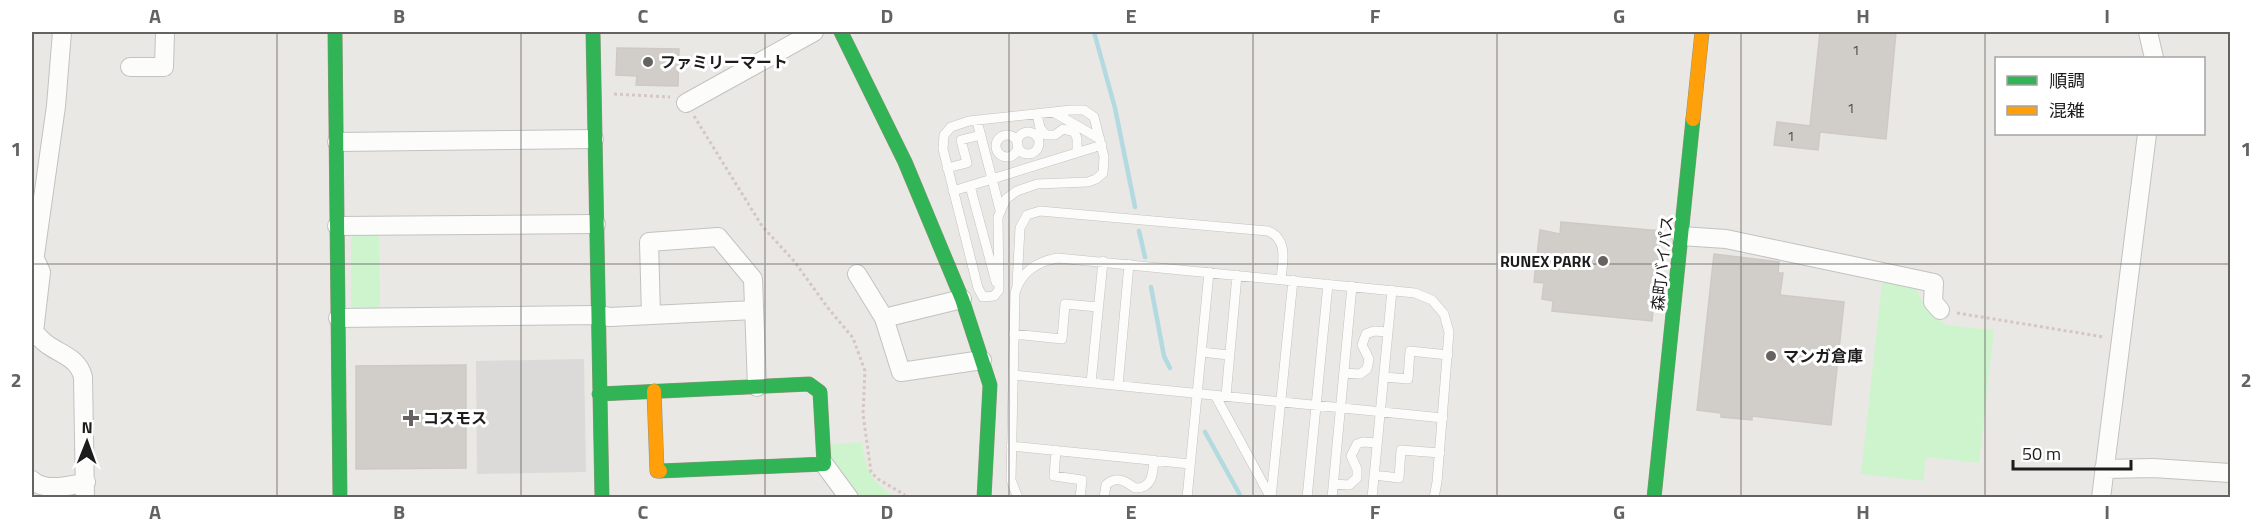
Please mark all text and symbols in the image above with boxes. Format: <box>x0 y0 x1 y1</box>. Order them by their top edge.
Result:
text: A <box>149 0 161 31</box>
text: B <box>393 0 405 31</box>
text: C <box>638 0 649 31</box>
text: D <box>881 0 893 31</box>
text: E <box>1125 0 1137 31</box>
text: F <box>1370 0 1381 31</box>
text: G <box>1613 0 1625 31</box>
text: H <box>1856 0 1870 31</box>
text: I <box>2104 0 2110 31</box>
house number: 1 <box>1852 39 1860 60</box>
place label: ファミリーマート <box>660 50 788 74</box>
marker: ファミリーマート <box>641 55 655 69</box>
legend <box>1995 57 2205 135</box>
text: 順調 <box>2049 67 2085 94</box>
house number: 1 <box>1847 97 1855 118</box>
text: 混雑 <box>2049 97 2085 124</box>
house number: 1 <box>1787 125 1795 146</box>
text: 1 <box>10 133 22 164</box>
text: 1 <box>2240 133 2252 164</box>
street label: 森町バイパス <box>1645 214 1679 312</box>
place label: RUNEX PARK <box>1500 249 1592 273</box>
marker: RUNEX PARK <box>1596 254 1610 268</box>
place label: マンガ倉庫 <box>1783 344 1863 368</box>
marker: マンガ倉庫 <box>1764 349 1778 363</box>
text: 2 <box>10 364 22 395</box>
text: 2 <box>2240 364 2252 395</box>
place label: コスモス <box>423 406 487 430</box>
marker: コスモス <box>404 411 418 425</box>
north arrow <box>57 412 117 472</box>
text: N <box>82 415 93 439</box>
scale bar <box>2013 433 2132 471</box>
text: 50 m <box>2022 440 2061 467</box>
text: A <box>149 496 161 527</box>
text: B <box>393 496 405 527</box>
text: C <box>638 496 649 527</box>
text: D <box>881 496 893 527</box>
text: E <box>1125 496 1137 527</box>
text: F <box>1370 496 1381 527</box>
text: G <box>1613 496 1625 527</box>
text: H <box>1856 496 1870 527</box>
text: I <box>2104 496 2110 527</box>

